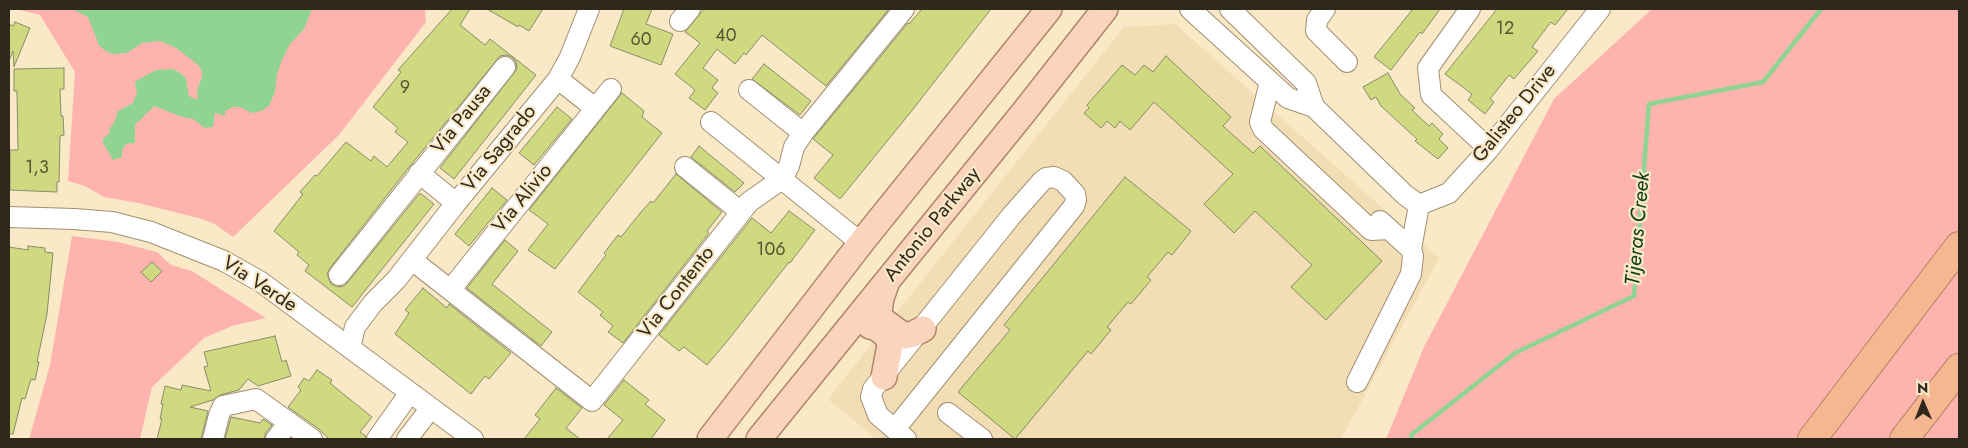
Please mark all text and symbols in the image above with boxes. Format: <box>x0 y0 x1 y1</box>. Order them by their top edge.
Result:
house number: 12 <box>1496 19 1514 41</box>
house number: 40 <box>715 26 737 48</box>
house number: 60 <box>630 30 652 52</box>
street label: Galisteo Drive <box>1468 60 1562 168</box>
house number: 9 <box>400 78 410 100</box>
street label: Via Pausa <box>427 81 497 159</box>
street label: Via Sagrado <box>458 101 542 197</box>
house number: 1,3 <box>25 158 49 180</box>
street label: Via Alivio <box>488 160 558 238</box>
street label: Antonio Parkway <box>880 163 986 287</box>
water label: Tijeras Creek <box>1621 171 1657 287</box>
house number: 106 <box>756 240 786 262</box>
street label: Via Contento <box>634 242 720 344</box>
street label: Via Verde <box>217 252 301 318</box>
north arrow <box>1898 378 1948 428</box>
text: N <box>1917 378 1928 398</box>

